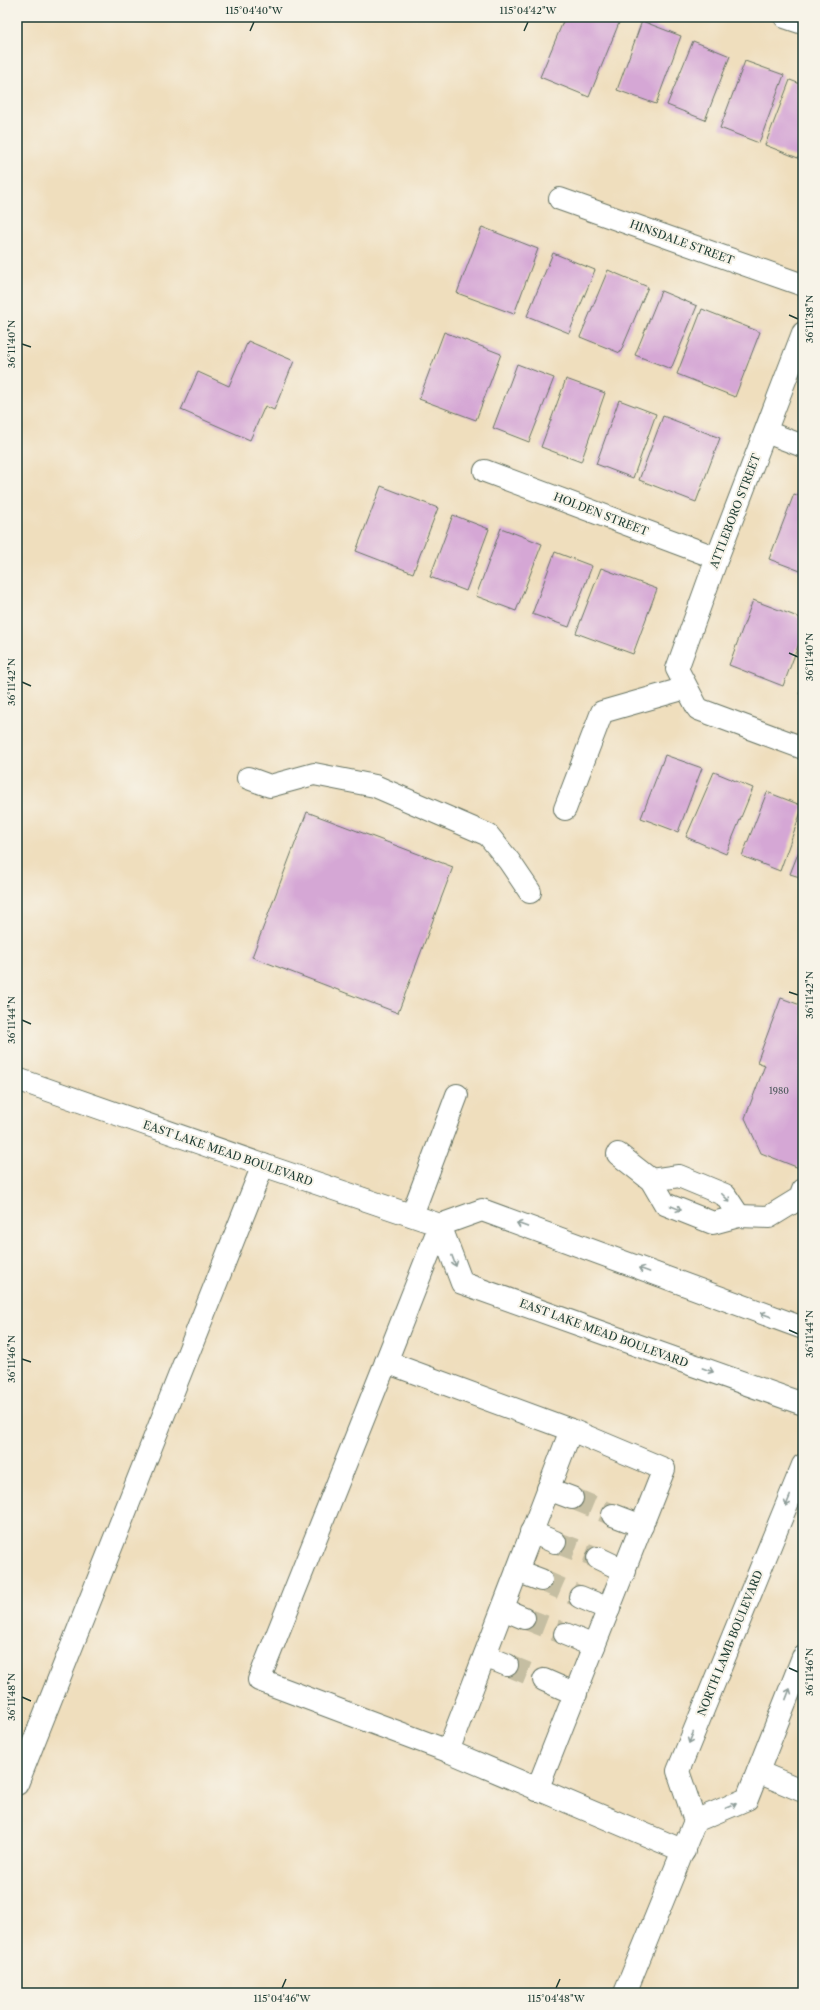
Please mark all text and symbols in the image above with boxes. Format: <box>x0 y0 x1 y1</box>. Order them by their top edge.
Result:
text: 115°04'40"W <box>225 4 284 17</box>
text: 115°04'42"W <box>499 4 558 17</box>
street label: HINSDALE STREET <box>628 217 737 268</box>
text: 36°11'38"N <box>803 295 816 343</box>
text: 36°11'40"N <box>5 320 18 368</box>
street label: ATTLEBORO STREET <box>706 451 764 571</box>
street label: HOLDEN STREET <box>552 490 651 539</box>
text: 36°11'40"N <box>803 633 816 681</box>
text: 36°11'42"N <box>5 658 18 706</box>
text: 36°11'42"N <box>803 971 816 1019</box>
text: 36°11'44"N <box>5 996 18 1044</box>
house number: 1980 <box>769 1085 789 1096</box>
street label: EAST LAKE MEAD BOULEVARD <box>141 1117 315 1189</box>
one-way arrow <box>721 1193 730 1203</box>
one-way arrow <box>670 1205 682 1213</box>
one-way arrow <box>516 1221 529 1228</box>
one-way arrow <box>451 1255 459 1267</box>
one-way arrow <box>639 1265 651 1273</box>
street label: EAST LAKE MEAD BOULEVARD <box>518 1296 690 1370</box>
one-way arrow <box>761 1310 773 1318</box>
text: 36°11'44"N <box>803 1310 816 1358</box>
text: 36°11'46"N <box>5 1335 18 1383</box>
one-way arrow <box>702 1367 714 1375</box>
one-way arrow <box>784 1495 792 1507</box>
street label: NORTH LAMB BOULEVARD <box>694 1568 766 1718</box>
text: 36°11'46"N <box>803 1648 816 1696</box>
text: 36°11'48"N <box>5 1673 18 1721</box>
one-way arrow <box>785 1689 793 1701</box>
one-way arrow <box>687 1732 695 1744</box>
one-way arrow <box>725 1802 737 1809</box>
text: 115°04'46"W <box>254 1992 312 2005</box>
text: 115°04'48"W <box>527 1992 586 2005</box>

